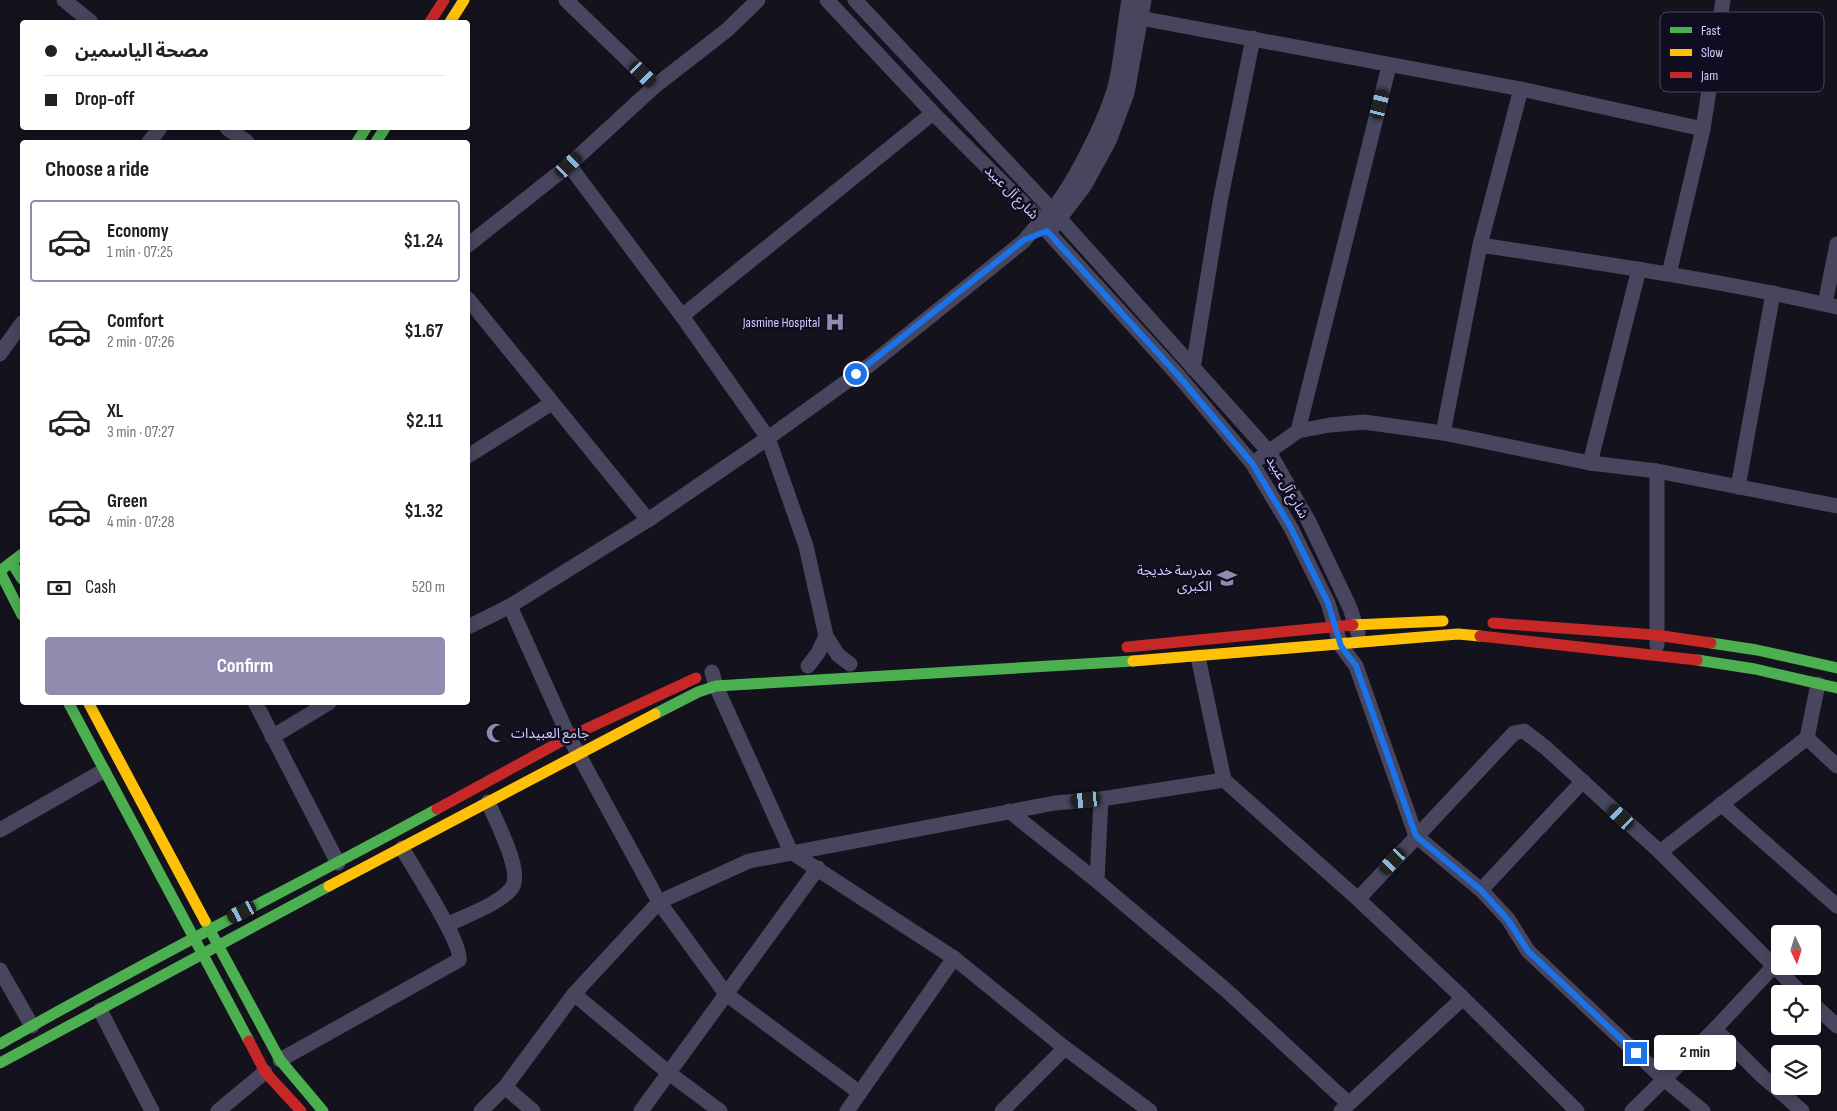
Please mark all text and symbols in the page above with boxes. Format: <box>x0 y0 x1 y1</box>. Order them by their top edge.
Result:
legend <box>1660 12 1824 92</box>
text: Fast <box>1701 22 1721 39</box>
text: مصحة الياسمين <box>75 40 209 63</box>
text: Slow <box>1701 44 1723 61</box>
car <box>626 58 659 90</box>
text: Jam <box>1700 67 1718 84</box>
text: Drop-off <box>75 88 135 111</box>
car <box>1369 88 1390 120</box>
car <box>552 149 585 181</box>
text: Choose a ride <box>45 156 149 183</box>
street label: شارع آل عبيد <box>980 162 1042 224</box>
icon: car <box>47 219 92 264</box>
text: Economy <box>107 220 169 243</box>
text: $1.24 <box>404 230 443 253</box>
text: 1 min · 07:25 <box>107 243 173 262</box>
icon: car <box>47 309 92 354</box>
text: Comfort <box>107 310 164 333</box>
hospital icon: Jasmine Hospital <box>824 311 846 333</box>
place label: Jasmine Hospital <box>742 314 820 331</box>
text: $1.67 <box>404 320 443 343</box>
text: 2 min · 07:26 <box>107 333 175 352</box>
route start <box>845 363 867 385</box>
icon: car <box>47 399 92 444</box>
text: XL <box>107 400 123 423</box>
text: $2.11 <box>406 410 443 433</box>
text: 3 min · 07:27 <box>107 423 174 442</box>
street label: شارع آل عبيد <box>1261 453 1312 523</box>
icon: car <box>47 489 92 534</box>
text: Green <box>107 490 147 513</box>
text: $1.32 <box>404 500 443 523</box>
text: 4 min · 07:28 <box>107 513 175 532</box>
place label: مدرسة خديجة الكبرى <box>1137 562 1212 595</box>
school or university icon: مدرسة خديجة الكبرى <box>1216 567 1238 589</box>
icon: cash <box>45 574 73 602</box>
text: Cash <box>85 576 116 599</box>
text: 520 m <box>412 578 445 597</box>
button: Confirm <box>45 637 445 695</box>
mosque icon: جامع العبيدات <box>485 722 507 744</box>
place label: جامع العبيدات <box>511 725 589 744</box>
car <box>1070 791 1101 809</box>
car <box>1604 801 1637 833</box>
car <box>1377 845 1408 877</box>
car <box>225 899 258 925</box>
north arrow <box>1771 925 1821 975</box>
map controls <box>1771 925 1821 1095</box>
button: locate <box>1771 985 1821 1035</box>
callout: 2 min <box>1654 1036 1736 1070</box>
route end <box>1625 1042 1647 1064</box>
text: 2 min <box>1680 1043 1710 1062</box>
button: layers <box>1771 1045 1821 1095</box>

